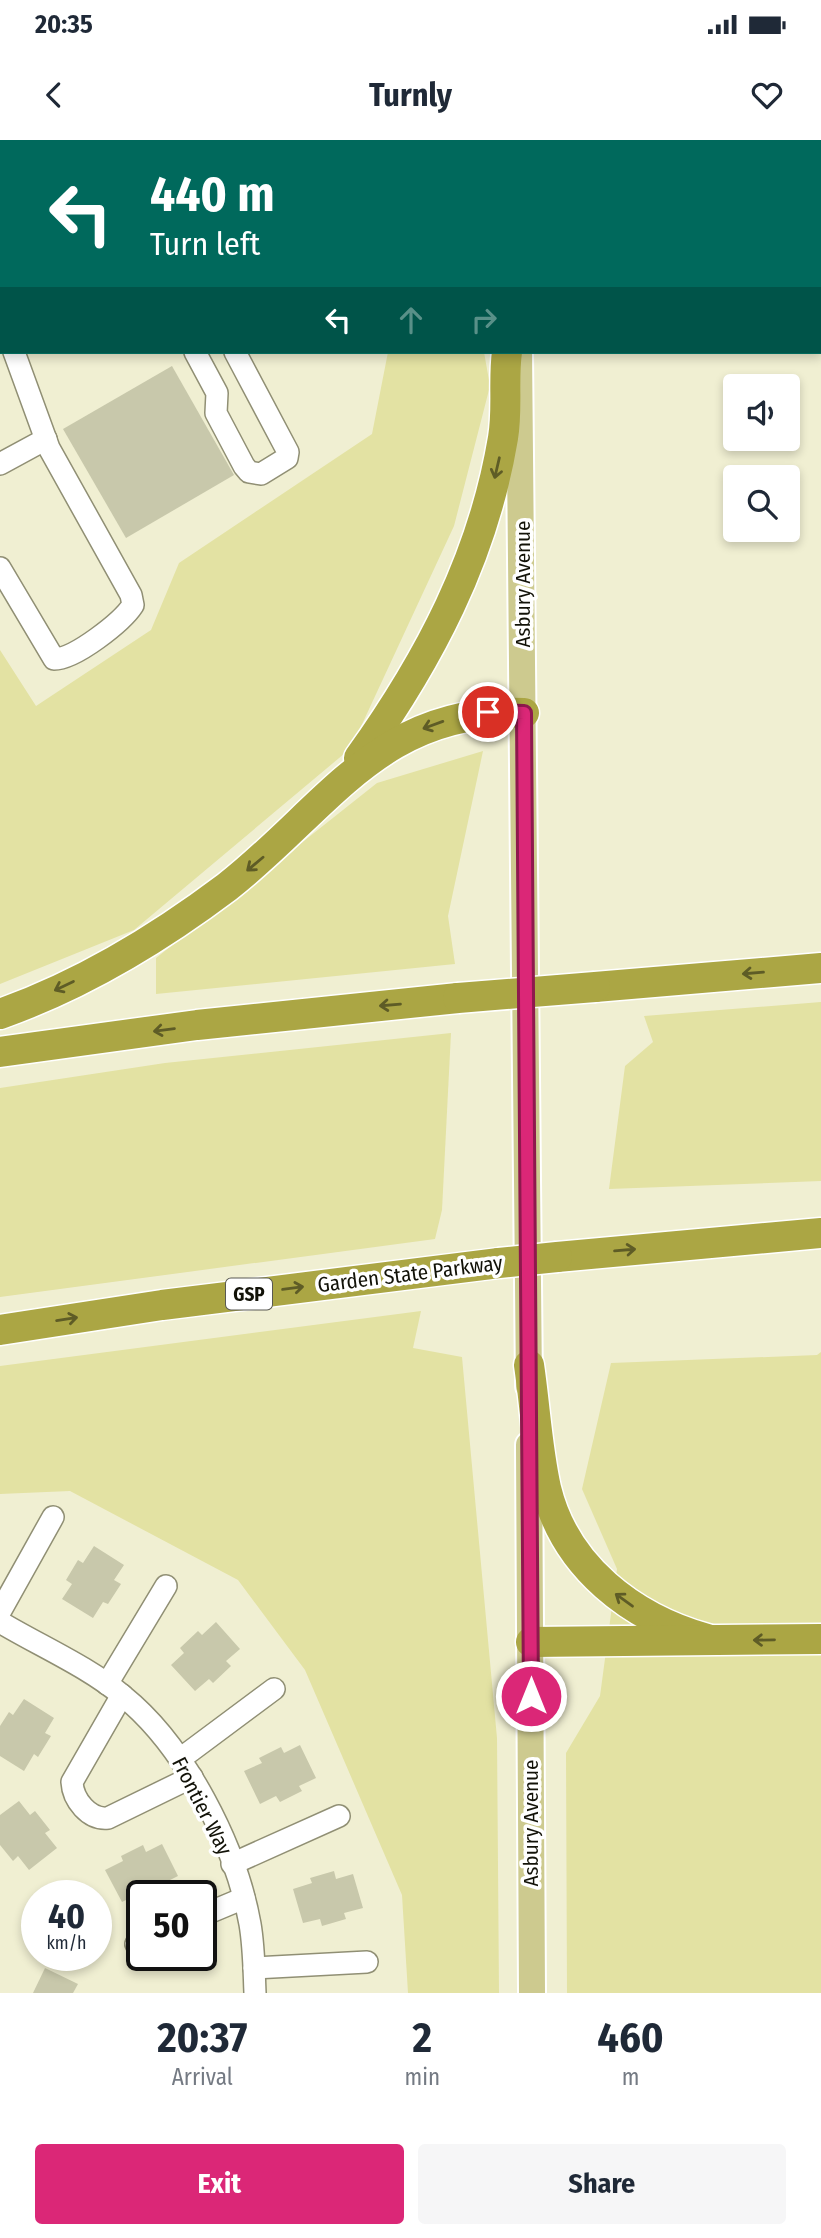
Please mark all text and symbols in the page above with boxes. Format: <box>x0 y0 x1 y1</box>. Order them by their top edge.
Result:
text: 20:35 <box>35 9 93 40</box>
icon: back <box>35 76 73 114</box>
text: Turnly <box>369 76 452 114</box>
icon: heart <box>748 76 786 114</box>
text: 440 m <box>150 165 275 224</box>
icon: left <box>35 168 126 259</box>
text: Turn left <box>150 225 260 263</box>
icon: left <box>319 301 357 339</box>
icon: ahead <box>392 301 430 339</box>
icon: right <box>465 301 503 339</box>
map controls <box>723 374 800 542</box>
button: sound <box>723 374 800 451</box>
one-way arrow <box>489 456 503 479</box>
button: search <box>723 465 800 542</box>
street label: Asbury Avenue <box>510 521 536 647</box>
pin <box>458 682 518 742</box>
icon: arrive <box>469 693 507 731</box>
one-way arrow <box>422 720 444 732</box>
one-way arrow <box>247 856 265 872</box>
one-way arrow <box>742 967 765 980</box>
one-way arrow <box>54 980 75 994</box>
one-way arrow <box>379 998 402 1011</box>
one-way arrow <box>153 1023 176 1036</box>
one-way arrow <box>613 1243 636 1256</box>
street label: Garden State Parkway <box>316 1250 505 1298</box>
road number: GSP <box>226 1278 272 1310</box>
one-way arrow <box>281 1281 304 1294</box>
one-way arrow <box>56 1312 78 1325</box>
one-way arrow <box>615 1593 633 1608</box>
one-way arrow <box>753 1633 776 1647</box>
position arrow <box>494 1659 568 1733</box>
street label: Frontier Way <box>166 1753 238 1860</box>
street label: Asbury Avenue <box>518 1760 544 1886</box>
speed limit sign: 50 <box>126 1880 217 1971</box>
text: 40 <box>48 1895 85 1937</box>
text: km/h <box>46 1932 87 1954</box>
text: 20:37 <box>157 2013 247 2063</box>
text: 2 <box>413 2013 432 2063</box>
text: 460 <box>597 2013 664 2063</box>
text: Arrival <box>172 2063 233 2091</box>
text: min <box>405 2063 440 2091</box>
text: m <box>622 2063 639 2091</box>
button: Exit <box>35 2144 404 2224</box>
button: Share <box>418 2144 786 2224</box>

